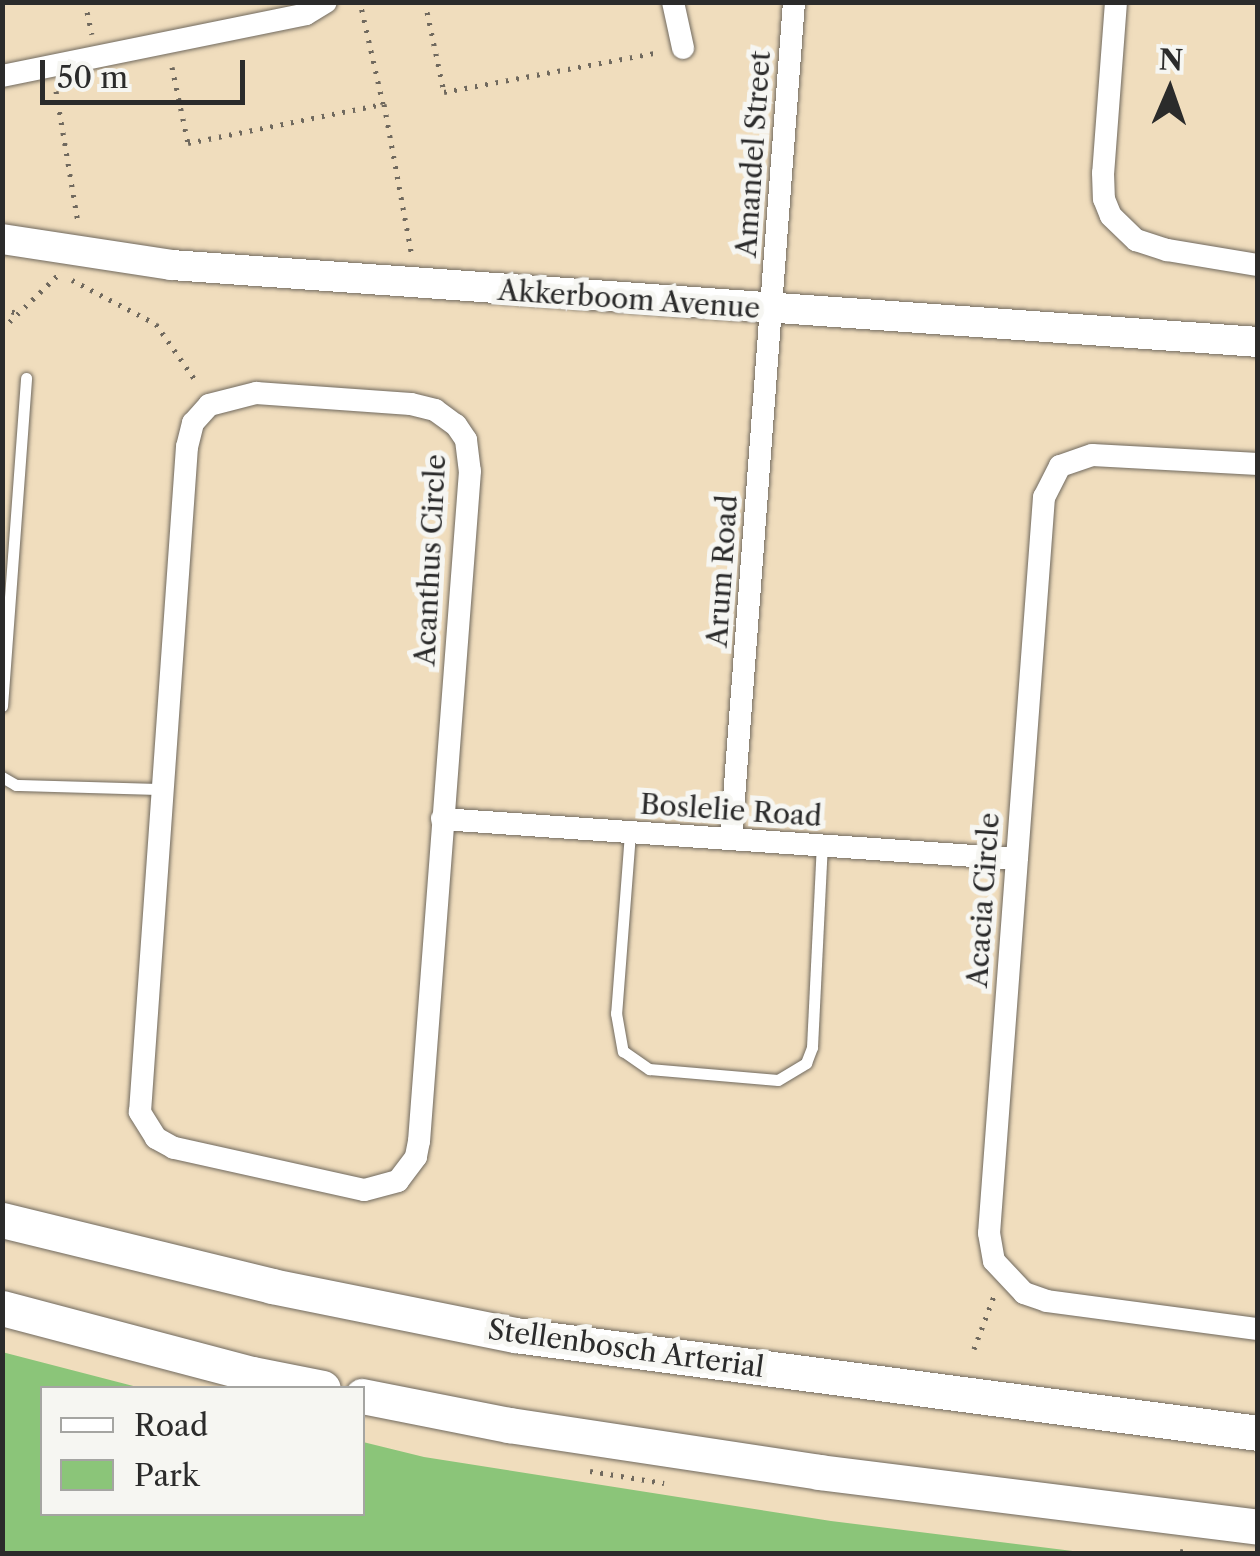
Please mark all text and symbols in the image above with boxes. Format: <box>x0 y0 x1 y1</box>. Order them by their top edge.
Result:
scale bar <box>45 40 250 102</box>
north arrow <box>1120 40 1220 140</box>
text: N <box>1158 43 1184 77</box>
street label: Amandel Street <box>729 50 777 258</box>
text: 50 m <box>57 59 128 96</box>
street label: Akkerboom Avenue <box>496 273 762 325</box>
street label: Acanthus Circle <box>408 453 452 667</box>
street label: Arum Road <box>700 494 744 648</box>
street label: Boslelie Road <box>639 787 823 833</box>
street label: Acacia Circle <box>960 811 1006 989</box>
street label: Stellenbosch Arterial <box>485 1312 767 1384</box>
legend <box>40 1386 365 1516</box>
text: Road <box>134 1407 208 1444</box>
text: Park <box>134 1457 199 1494</box>

